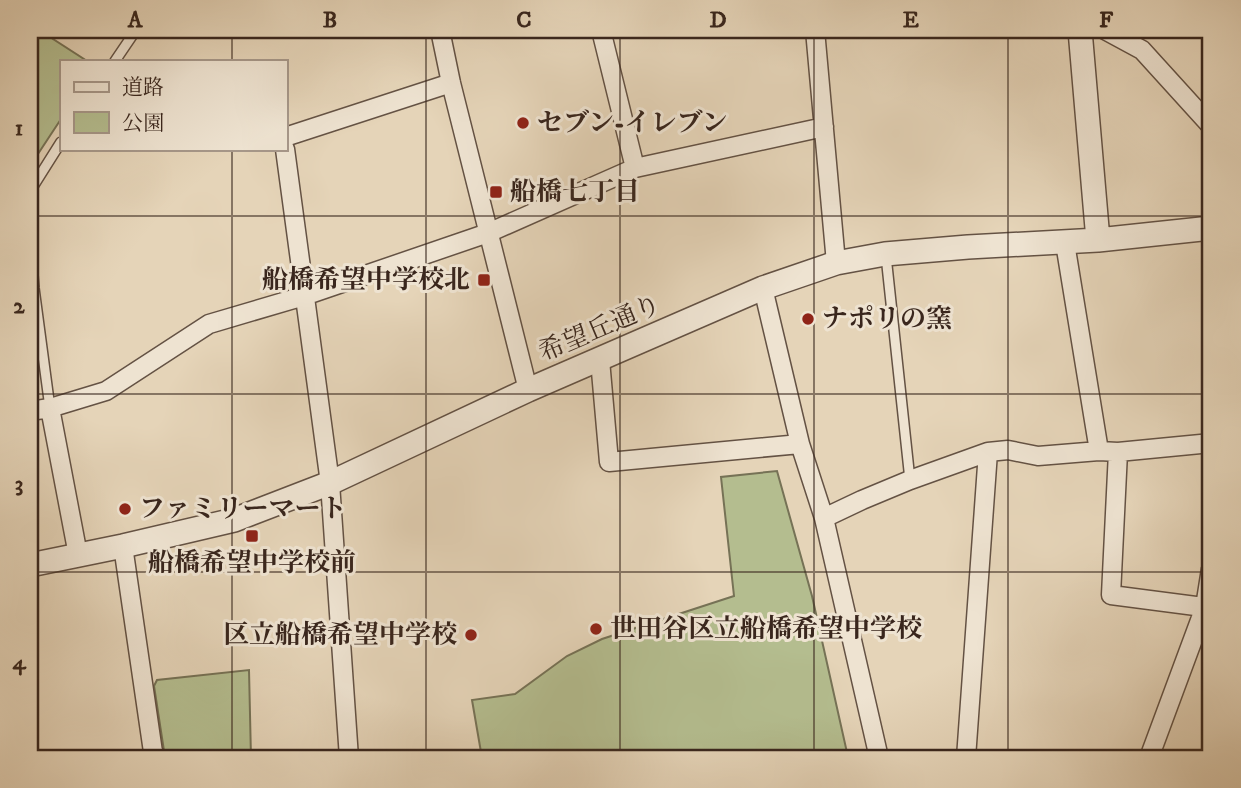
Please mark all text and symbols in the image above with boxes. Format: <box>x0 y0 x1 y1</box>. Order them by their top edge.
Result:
text: A <box>127 6 144 35</box>
text: B <box>323 6 337 35</box>
text: C <box>516 6 532 35</box>
text: D <box>709 6 727 35</box>
text: E <box>903 6 919 35</box>
text: F <box>1099 6 1114 35</box>
legend <box>60 60 287 150</box>
text: 道路 <box>122 75 164 101</box>
place label: セブン-イレブン <box>537 107 727 140</box>
text: 公園 <box>122 111 164 137</box>
text: 1 <box>15 114 23 143</box>
marker: セブン-イレブン <box>515 115 531 131</box>
place label: 船橋七丁目 <box>510 176 640 209</box>
marker: 船橋七丁目 <box>488 184 504 200</box>
place label: 船橋希望中学校北 <box>262 264 470 297</box>
marker: 船橋希望中学校北 <box>476 272 492 288</box>
street label: 希望丘通り <box>534 288 666 370</box>
text: 2 <box>13 292 25 321</box>
place label: ナポリの窯 <box>822 303 952 336</box>
marker: ナポリの窯 <box>800 311 816 327</box>
text: 3 <box>15 470 23 499</box>
place label: ファミリーマート <box>139 493 346 526</box>
marker: ファミリーマート <box>117 501 133 517</box>
marker: 船橋希望中学校前 <box>244 528 260 544</box>
place label: 船橋希望中学校前 <box>148 547 356 580</box>
place label: 世田谷区立船橋希望中学校 <box>610 613 922 646</box>
place label: 区立船橋希望中学校 <box>223 619 457 652</box>
marker: 世田谷区立船橋希望中学校 <box>588 621 604 637</box>
marker: 区立船橋希望中学校 <box>463 627 479 643</box>
text: 4 <box>12 648 27 677</box>

